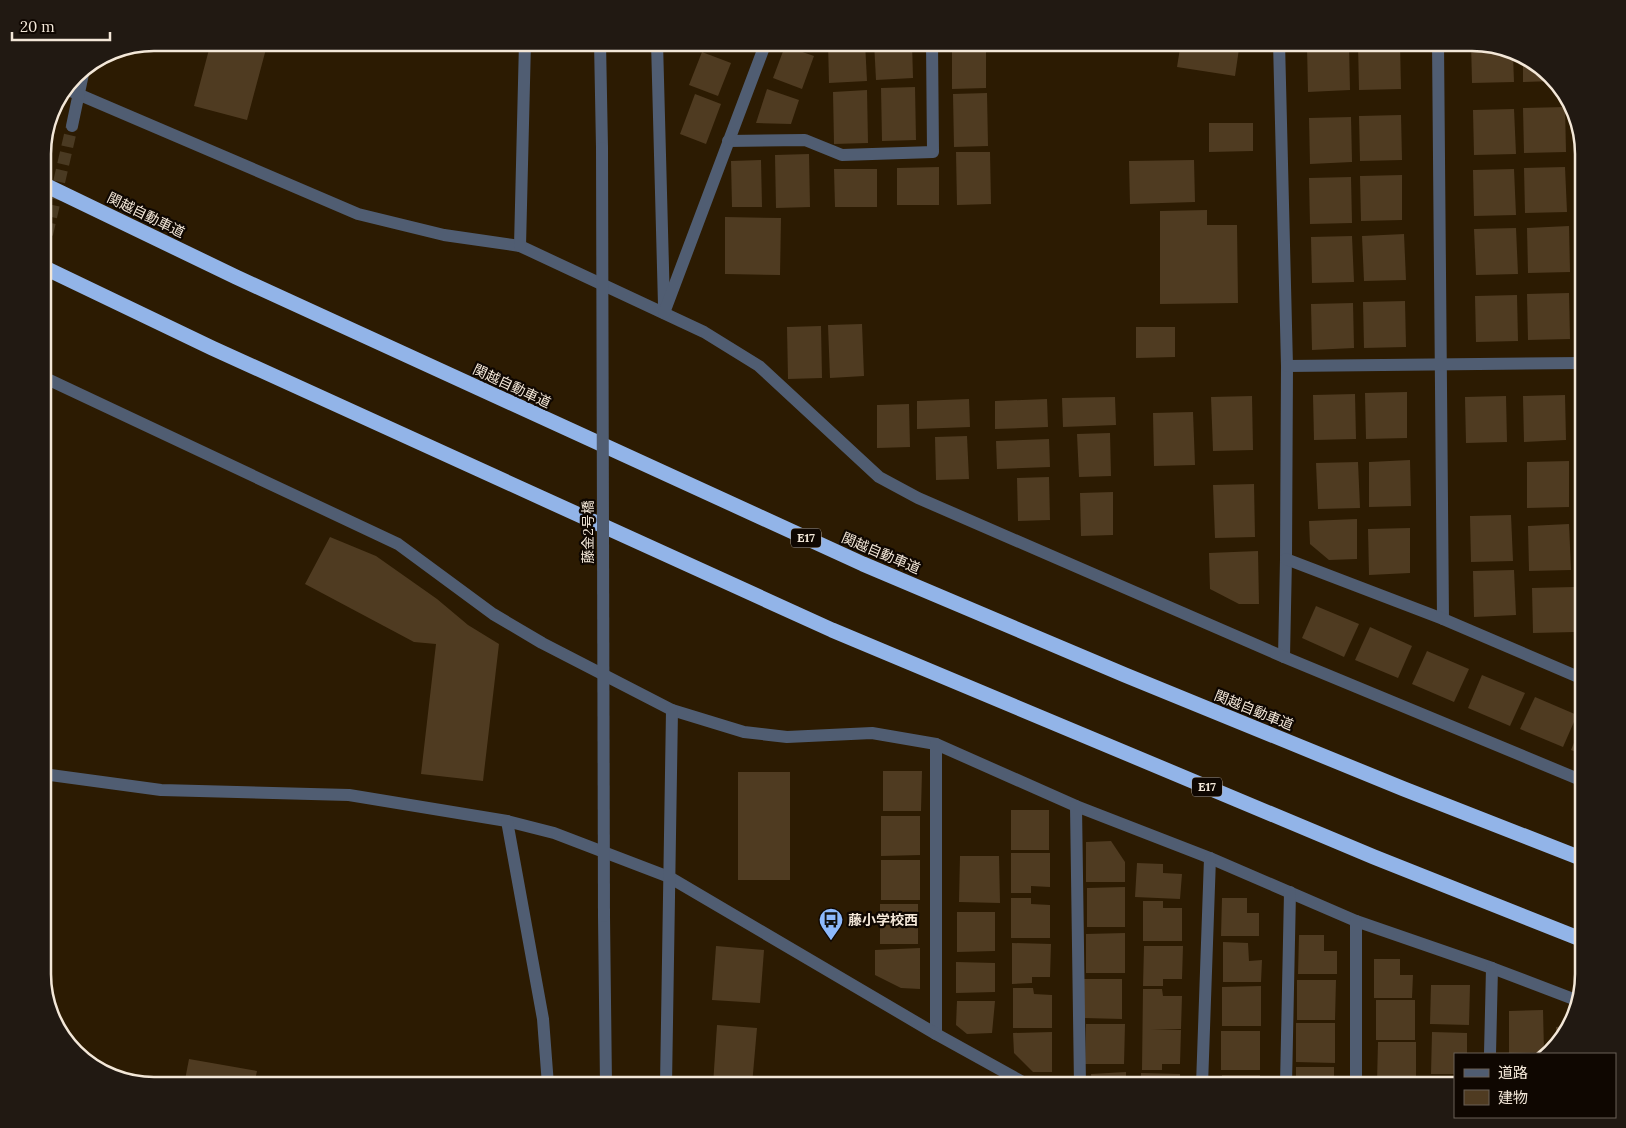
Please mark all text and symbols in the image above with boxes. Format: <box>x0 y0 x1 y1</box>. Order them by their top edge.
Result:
scale bar <box>12 10 110 42</box>
text: 20 m <box>20 17 55 36</box>
street label: 関越自動車道 <box>104 188 188 242</box>
street label: 関越自動車道 <box>470 360 554 412</box>
street label: 藤金2号橋 <box>579 500 597 564</box>
road number: E17 <box>791 528 821 548</box>
street label: 関越自動車道 <box>839 528 923 578</box>
street label: 関越自動車道 <box>1212 686 1296 734</box>
road number: E17 <box>1192 778 1222 796</box>
bus stop icon: 藤小学校西 <box>818 907 844 941</box>
place label: 藤小学校西 <box>848 911 918 929</box>
legend <box>1454 1053 1616 1118</box>
text: 道路 <box>1498 1063 1528 1082</box>
text: 建物 <box>1498 1088 1528 1107</box>

